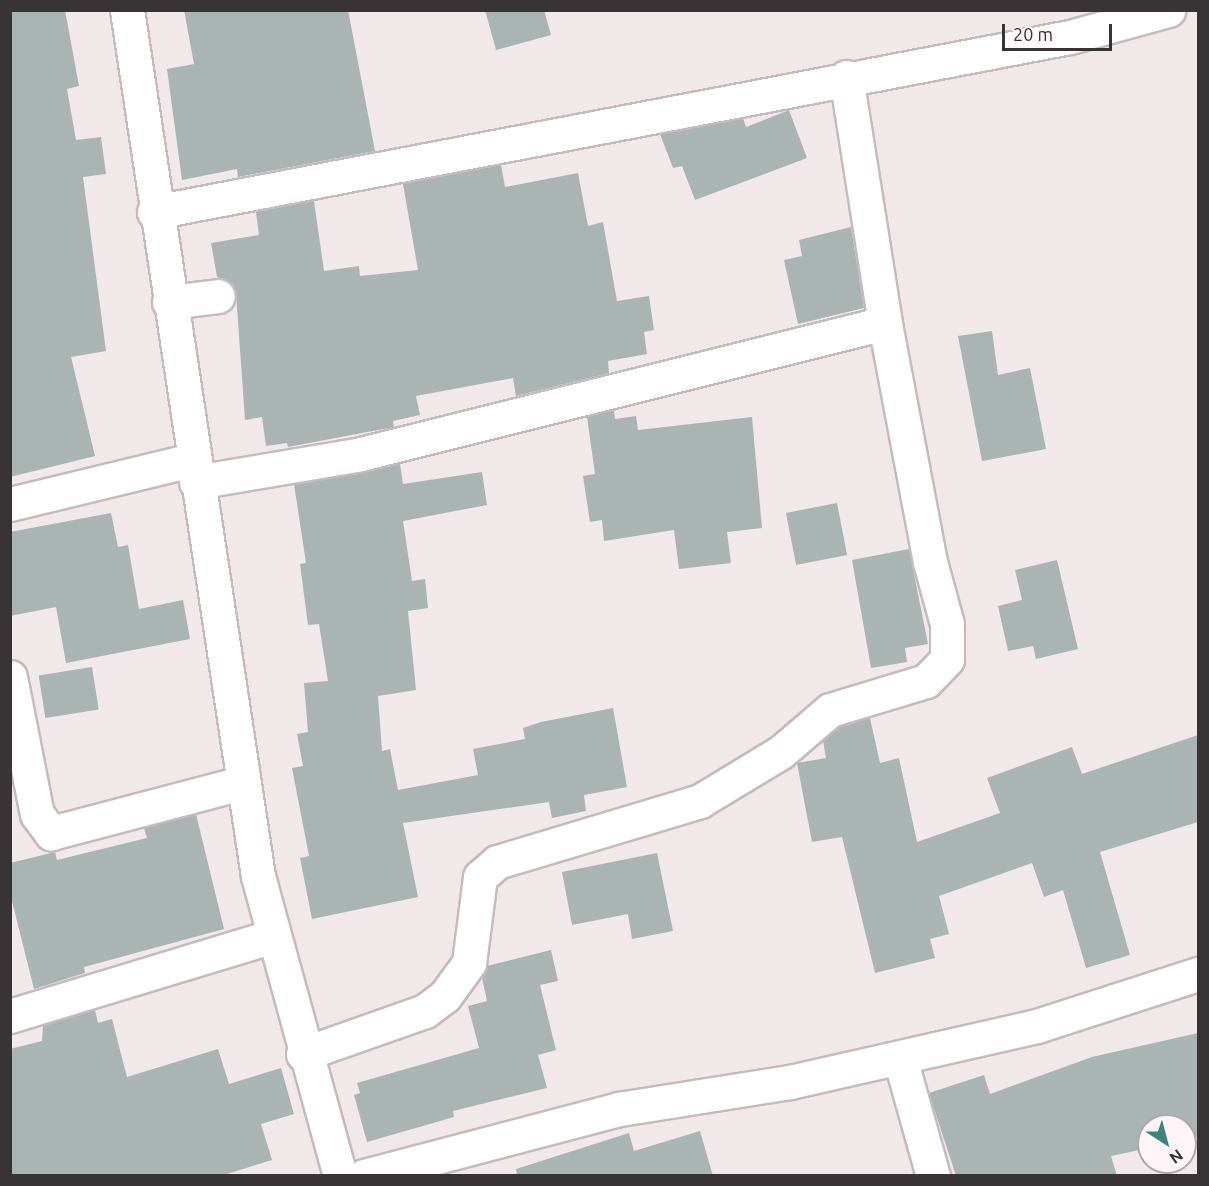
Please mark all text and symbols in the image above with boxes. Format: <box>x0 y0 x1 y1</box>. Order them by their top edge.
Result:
scale bar <box>1005 12 1114 50</box>
text: 20 m <box>1013 24 1053 44</box>
north arrow <box>1137 1114 1197 1174</box>
text: N <box>1166 1146 1187 1168</box>

